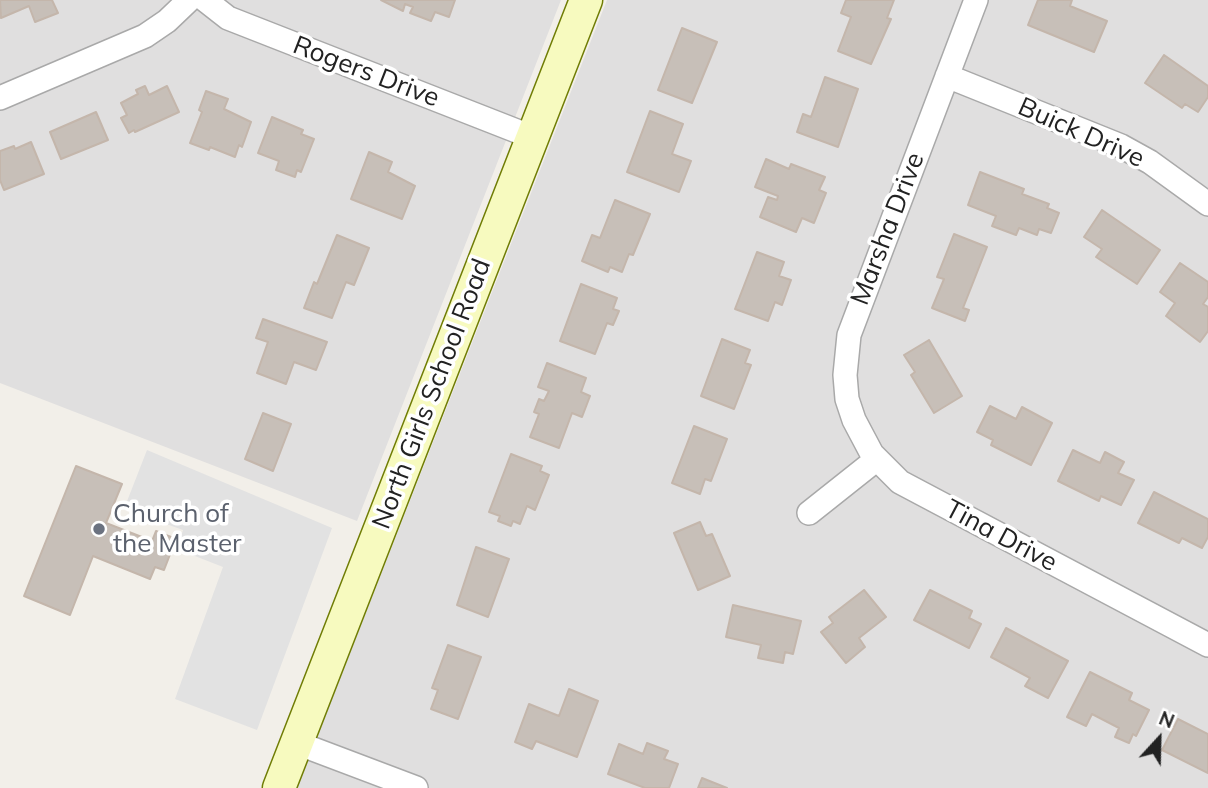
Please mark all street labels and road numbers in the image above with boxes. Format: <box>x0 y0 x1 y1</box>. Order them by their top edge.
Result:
street label: Rogers Drive <box>288 30 444 114</box>
street label: Buick Drive <box>1013 91 1149 175</box>
street label: Marsha Drive <box>845 148 931 310</box>
street label: North Girls School Road <box>366 255 498 533</box>
street label: Tina Drive <box>940 494 1062 578</box>

